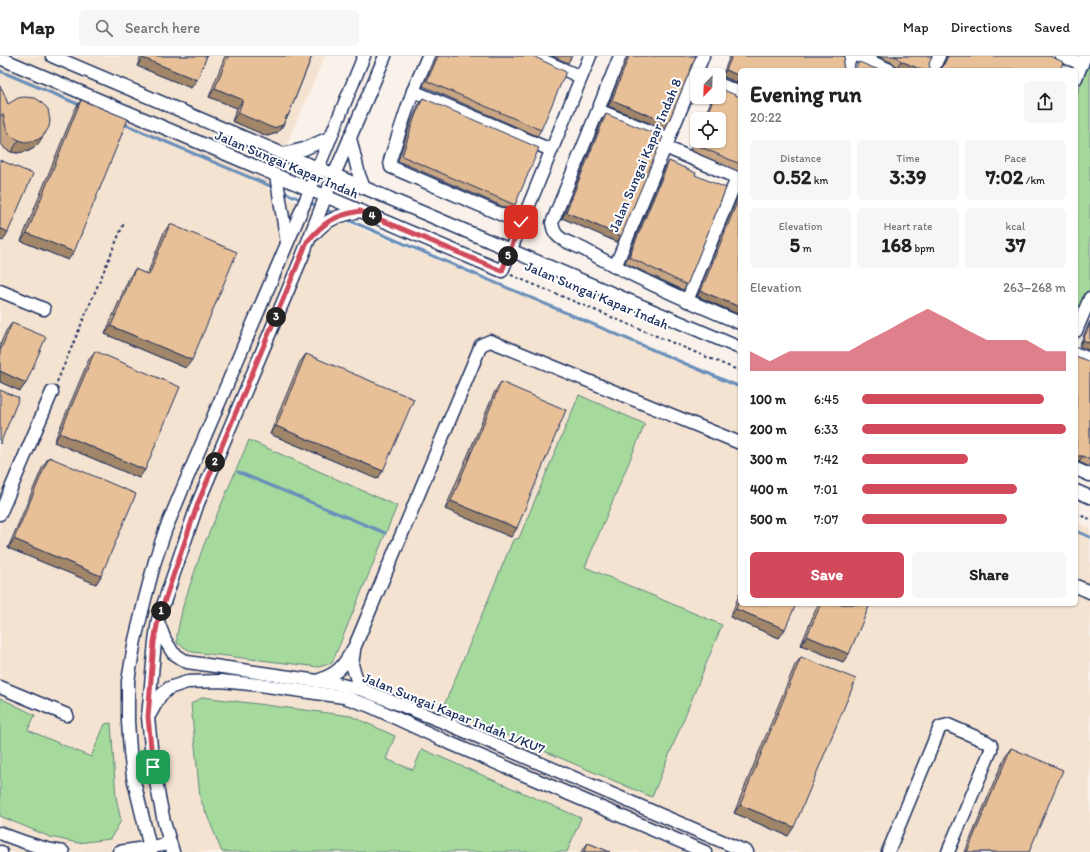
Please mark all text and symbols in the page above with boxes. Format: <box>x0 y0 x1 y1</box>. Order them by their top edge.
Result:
search box <box>79 10 359 46</box>
text: Map <box>20 16 55 39</box>
icon: search <box>93 17 115 39</box>
text: Search here <box>125 19 200 37</box>
text: Map <box>903 19 929 36</box>
text: Directions <box>951 19 1012 36</box>
text: Saved <box>1034 19 1070 36</box>
north arrow <box>690 68 726 104</box>
map controls <box>690 68 726 148</box>
street label: Jalan Sungai Kapar Indah 8 <box>605 76 686 234</box>
text: Evening run <box>750 81 862 108</box>
button: share <box>1024 81 1066 123</box>
text: 20:22 <box>750 110 782 125</box>
button: locate <box>690 112 726 148</box>
street label: Jalan Sungai Kapar Indah <box>213 127 362 203</box>
text: Distance <box>780 152 821 165</box>
text: Time <box>896 152 920 165</box>
text: Pace <box>1004 152 1026 165</box>
text: 0.52 <box>773 165 811 189</box>
text: 3:39 <box>889 165 927 189</box>
text: 7:02 <box>986 165 1023 189</box>
text: km <box>811 174 828 187</box>
text: /km <box>1023 174 1045 187</box>
pin <box>504 205 538 239</box>
pin: 4 <box>362 206 382 226</box>
text: 4 <box>369 209 375 222</box>
icon: check <box>510 211 532 233</box>
text: Elevation <box>779 220 823 233</box>
text: Heart rate <box>884 220 932 233</box>
text: kcal <box>1006 220 1025 233</box>
text: 5 <box>790 233 800 257</box>
text: 168 <box>881 233 912 257</box>
text: 37 <box>1005 233 1026 257</box>
text: m <box>800 242 812 255</box>
text: bpm <box>912 242 935 255</box>
pin: 5 <box>498 246 518 266</box>
text: 5 <box>505 249 511 262</box>
street label: Jalan Sungai Kapar Indah <box>523 258 672 334</box>
text: Elevation <box>750 280 802 295</box>
text: 263–268 m <box>1003 280 1066 295</box>
pin: 3 <box>266 307 286 327</box>
text: 3 <box>273 310 279 323</box>
text: 100 m <box>750 392 786 407</box>
text: 6:45 <box>814 392 839 407</box>
text: 200 m <box>750 422 787 437</box>
text: 6:33 <box>814 422 838 437</box>
pin: 2 <box>205 452 225 472</box>
text: 300 m <box>750 452 787 467</box>
text: 7:42 <box>814 452 838 467</box>
text: 2 <box>212 455 218 468</box>
text: 400 m <box>750 482 788 497</box>
text: 7:01 <box>814 482 838 497</box>
text: 500 m <box>750 512 787 527</box>
text: 7:07 <box>814 512 838 527</box>
button: Save <box>750 552 904 598</box>
button: Share <box>912 552 1066 598</box>
pin: 1 <box>151 601 171 621</box>
text: 1 <box>158 604 164 617</box>
street label: Jalan Sungai Kapar Indah 1/KU7 <box>360 669 547 758</box>
pin <box>136 750 170 784</box>
icon: arrive <box>142 756 164 778</box>

